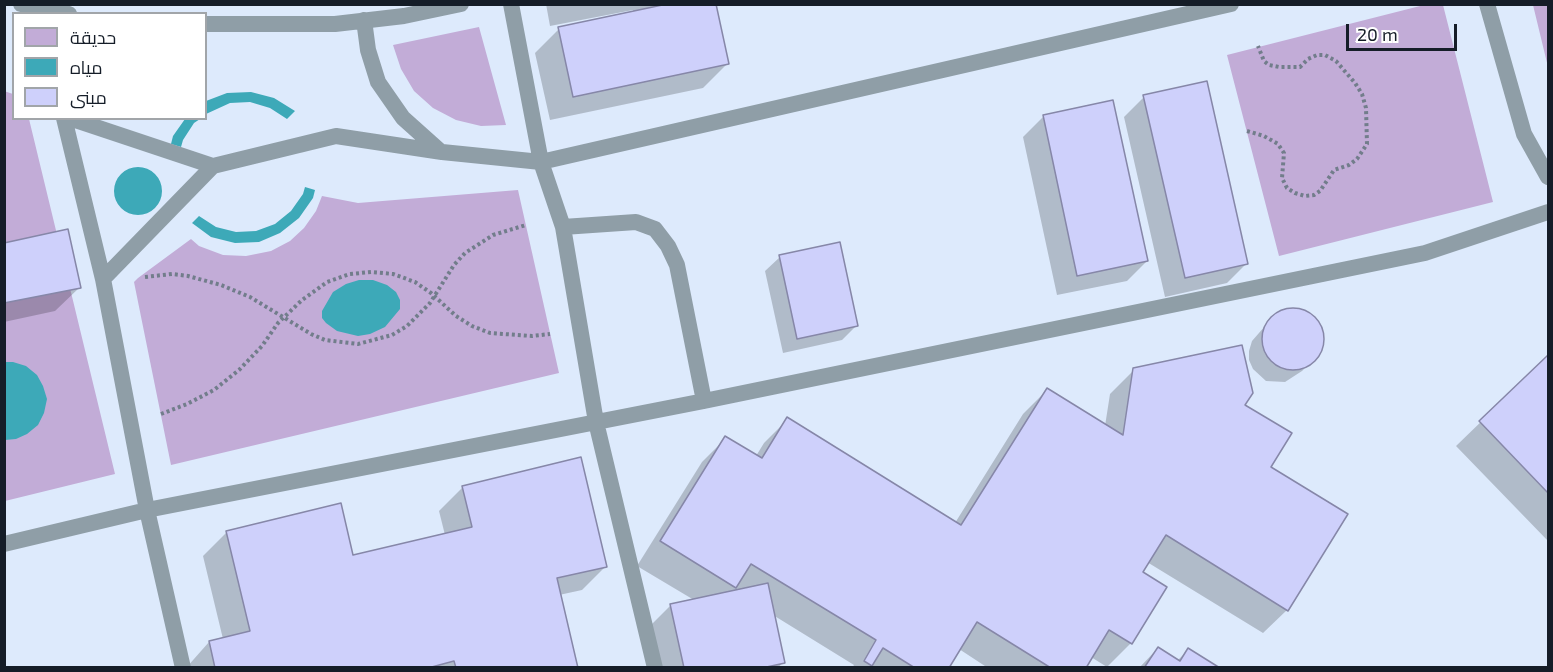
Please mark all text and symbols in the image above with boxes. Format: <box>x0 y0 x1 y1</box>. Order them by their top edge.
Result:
legend <box>12 12 207 120</box>
scale bar <box>1349 12 1460 50</box>
text: 20 m <box>1357 23 1398 45</box>
text: حديقة <box>70 26 116 48</box>
text: مياه <box>70 56 103 78</box>
text: مبنى <box>70 86 107 108</box>

